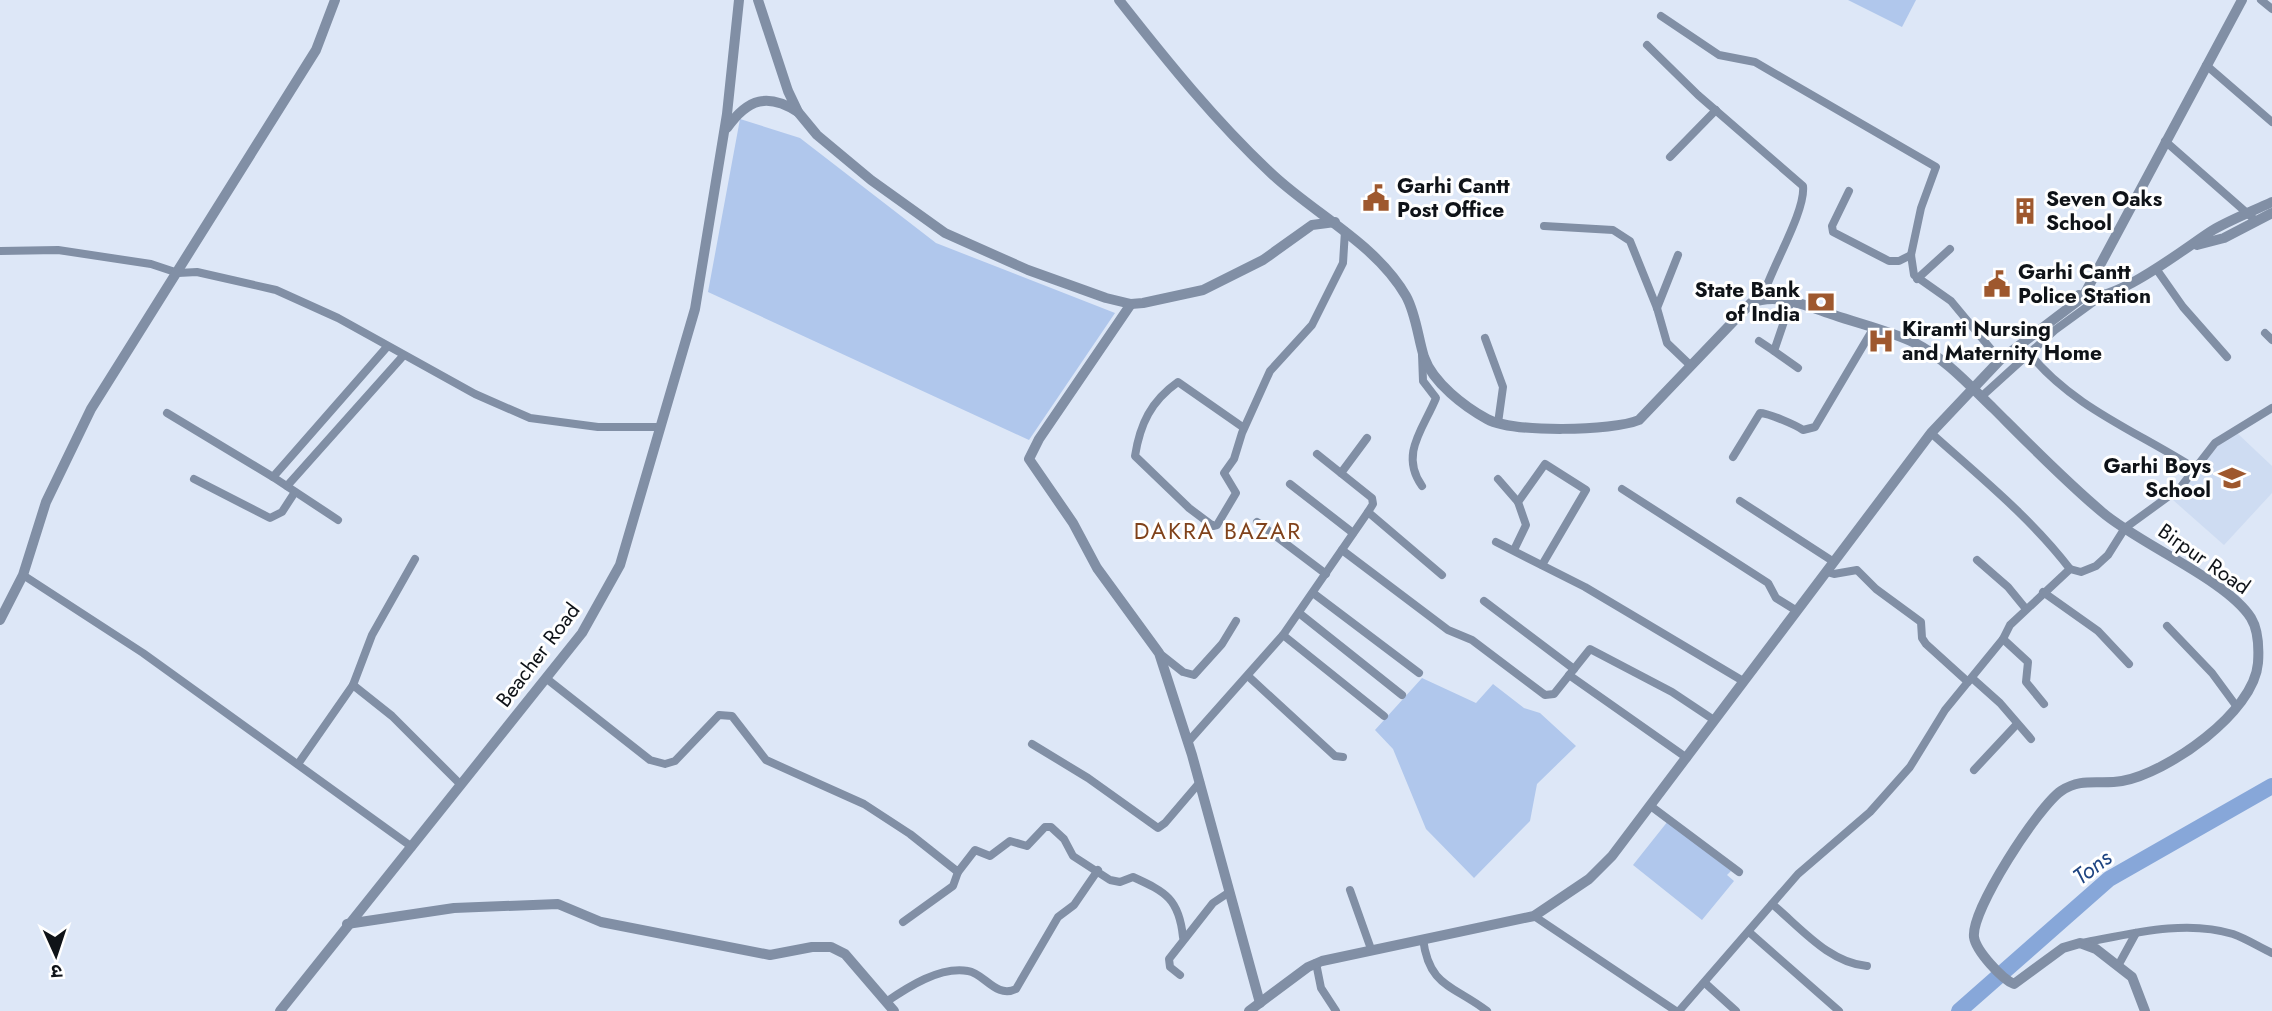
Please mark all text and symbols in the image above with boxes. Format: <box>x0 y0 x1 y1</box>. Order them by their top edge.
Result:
place label: Garhi Cantt Post Office <box>1397 171 1510 225</box>
public building icon: Garhi Cantt Post Office <box>1361 183 1391 213</box>
place label: Seven Oaks School <box>2046 184 2163 238</box>
building icon: Seven Oaks School <box>2010 196 2040 226</box>
place label: Garhi Cantt Police Station <box>2018 257 2151 311</box>
public building icon: Garhi Cantt Police Station <box>1982 269 2012 299</box>
place label: State Bank of India <box>1694 275 1800 329</box>
bank icon: State Bank of India <box>1806 287 1836 317</box>
place label: Kiranti Nursing and Maternity Home <box>1902 314 2102 368</box>
hospital icon: Kiranti Nursing and Maternity Home <box>1866 326 1896 356</box>
place label: Garhi Boys School <box>2103 451 2211 505</box>
school or university icon: Garhi Boys School <box>2217 463 2247 493</box>
district label: DAKRA BAZAR <box>1134 514 1302 548</box>
street label: Birpur Road <box>2152 516 2256 602</box>
street label: Beacher Road <box>489 597 587 713</box>
water label: Tons <box>2065 840 2119 893</box>
north arrow <box>21 920 91 990</box>
text: उ <box>50 958 63 985</box>

